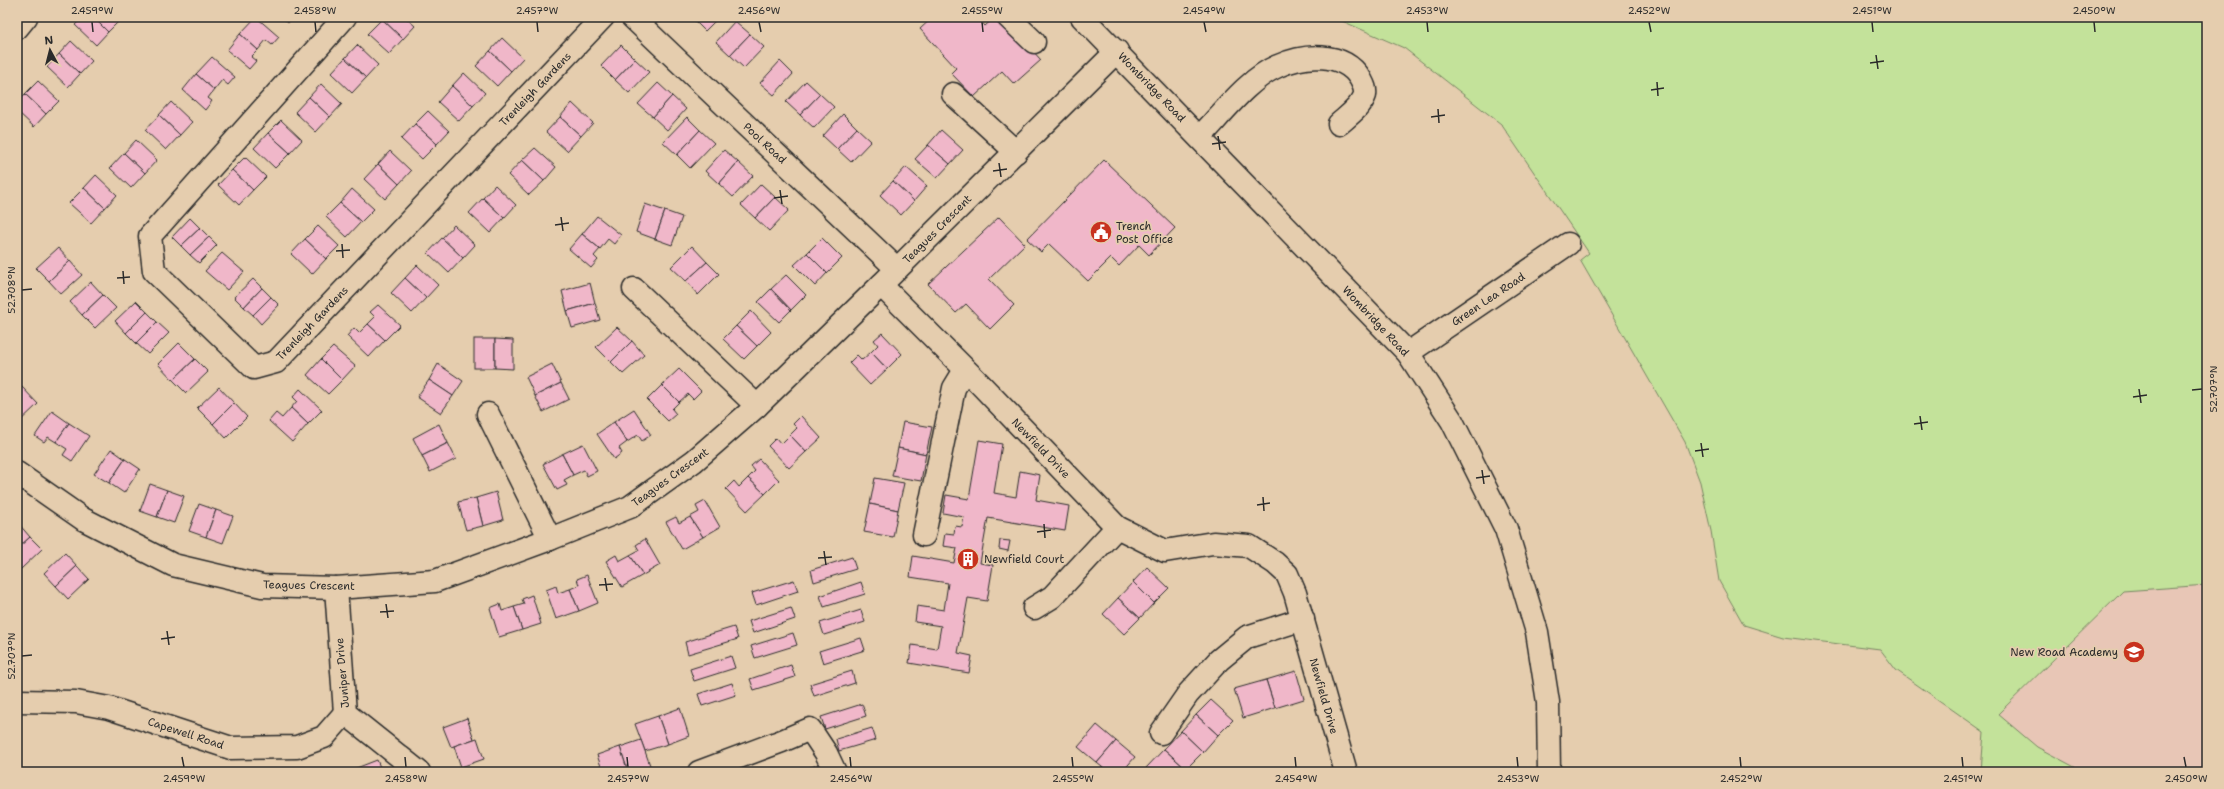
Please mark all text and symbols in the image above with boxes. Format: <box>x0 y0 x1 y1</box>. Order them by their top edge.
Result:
text: 2.459°W <box>71 4 114 17</box>
text: 2.458°W <box>294 4 337 17</box>
text: 2.457°W <box>516 4 559 17</box>
text: 2.456°W <box>738 4 781 17</box>
text: 2.455°W <box>961 4 1003 17</box>
text: 2.454°W <box>1183 4 1226 17</box>
text: 2.453°W <box>1406 4 1449 17</box>
text: 2.452°W <box>1628 4 1671 17</box>
text: 2.451°W <box>1852 4 1892 17</box>
text: 2.450°W <box>2073 4 2116 17</box>
north arrow <box>30 30 70 70</box>
text: N <box>44 33 54 49</box>
street label: Trenleigh Gardens <box>496 49 575 130</box>
street label: Wombridge Road <box>1114 49 1189 126</box>
street label: Pool Road <box>740 119 790 167</box>
street label: Teagues Crescent <box>900 192 975 267</box>
public building icon: Trench Post Office <box>1088 219 1114 245</box>
place label: Trench Post Office <box>1116 219 1173 247</box>
text: 52.708°N <box>5 266 18 314</box>
street label: Green Lea Road <box>1449 269 1528 330</box>
street label: Trenleigh Gardens <box>273 283 352 364</box>
street label: Wombridge Road <box>1339 283 1412 360</box>
text: 52.707°N <box>2207 366 2220 413</box>
street label: Newfield Drive <box>1008 415 1073 482</box>
street label: Teagues Crescent <box>629 444 712 510</box>
building icon: Newfield Court <box>955 546 981 572</box>
place label: Newfield Court <box>984 552 1064 567</box>
street label: Teagues Crescent <box>263 577 355 594</box>
text: 52.707°N <box>5 633 18 680</box>
street label: Juniper Drive <box>332 637 353 709</box>
school or university icon: New Road Academy <box>2121 639 2147 665</box>
place label: New Road Academy <box>2010 645 2118 660</box>
street label: Newfield Drive <box>1306 657 1341 736</box>
street label: Capewell Road <box>146 714 226 753</box>
text: 2.459°W <box>163 772 206 785</box>
text: 2.458°W <box>385 772 428 785</box>
text: 2.457°W <box>607 772 650 785</box>
text: 2.456°W <box>830 772 873 785</box>
text: 2.455°W <box>1052 772 1094 785</box>
text: 2.454°W <box>1275 772 1318 785</box>
text: 2.453°W <box>1497 772 1540 785</box>
text: 2.452°W <box>1720 772 1763 785</box>
text: 2.451°W <box>1943 772 1983 785</box>
text: 2.450°W <box>2165 772 2208 785</box>

